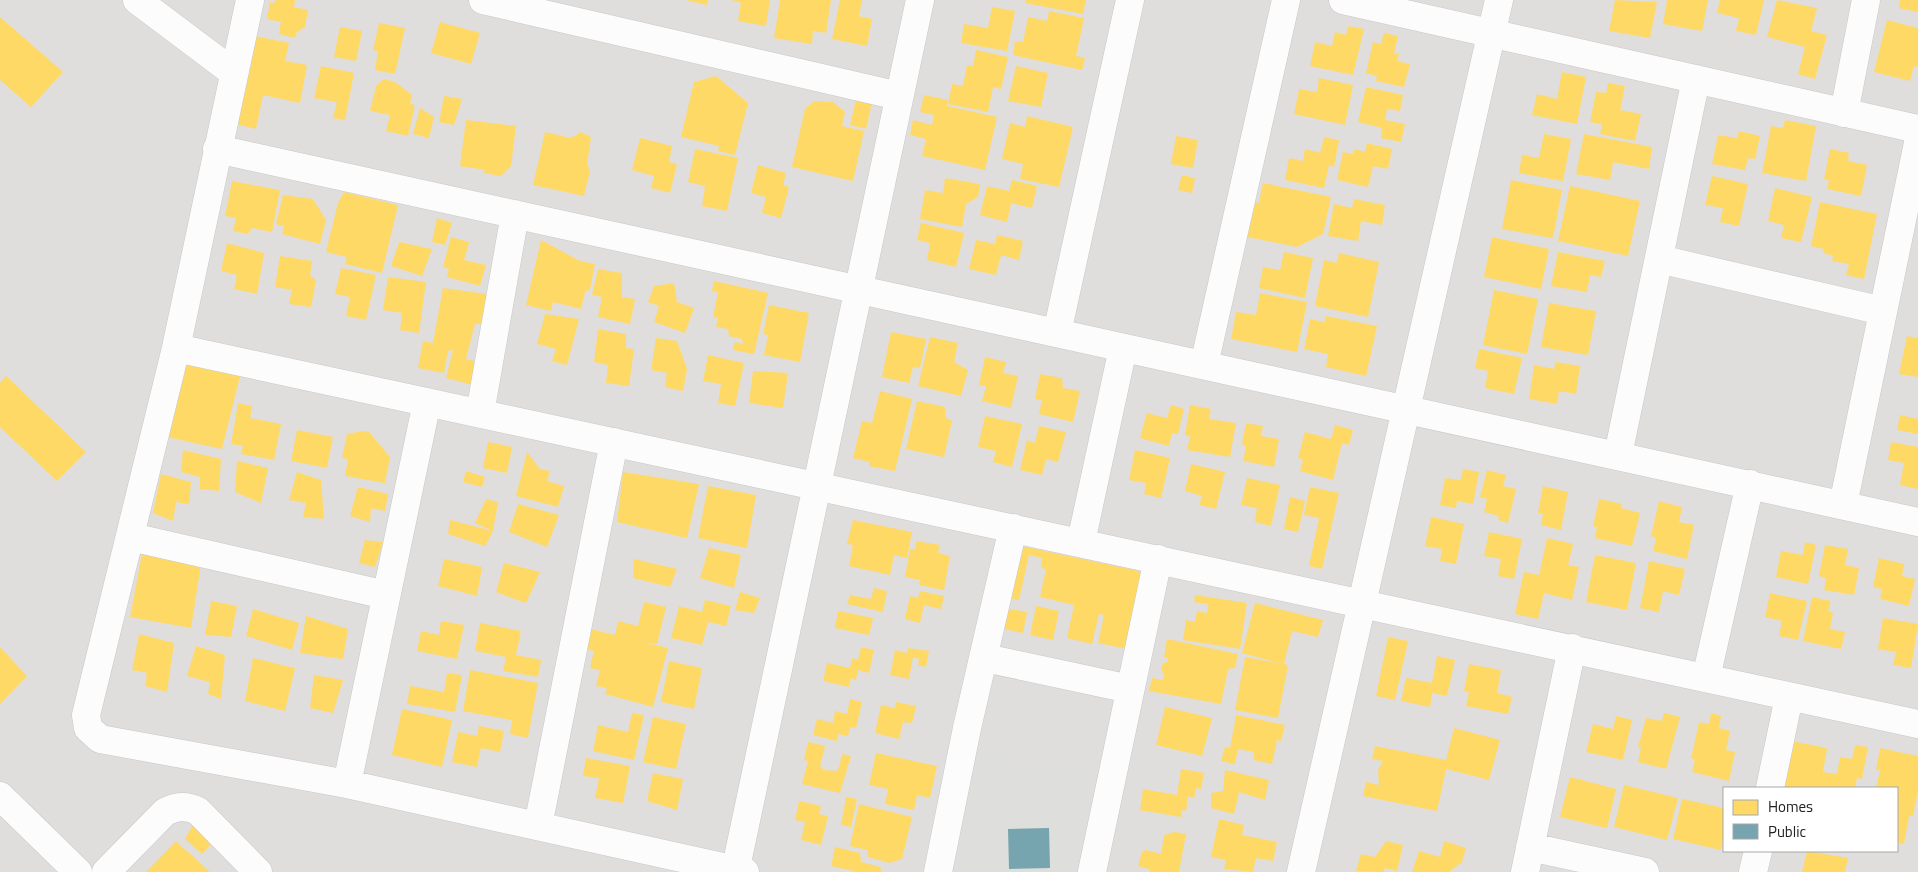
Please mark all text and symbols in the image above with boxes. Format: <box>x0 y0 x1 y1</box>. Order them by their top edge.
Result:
legend <box>1723 787 1898 852</box>
text: Homes <box>1768 795 1813 818</box>
text: Public <box>1768 820 1806 843</box>

